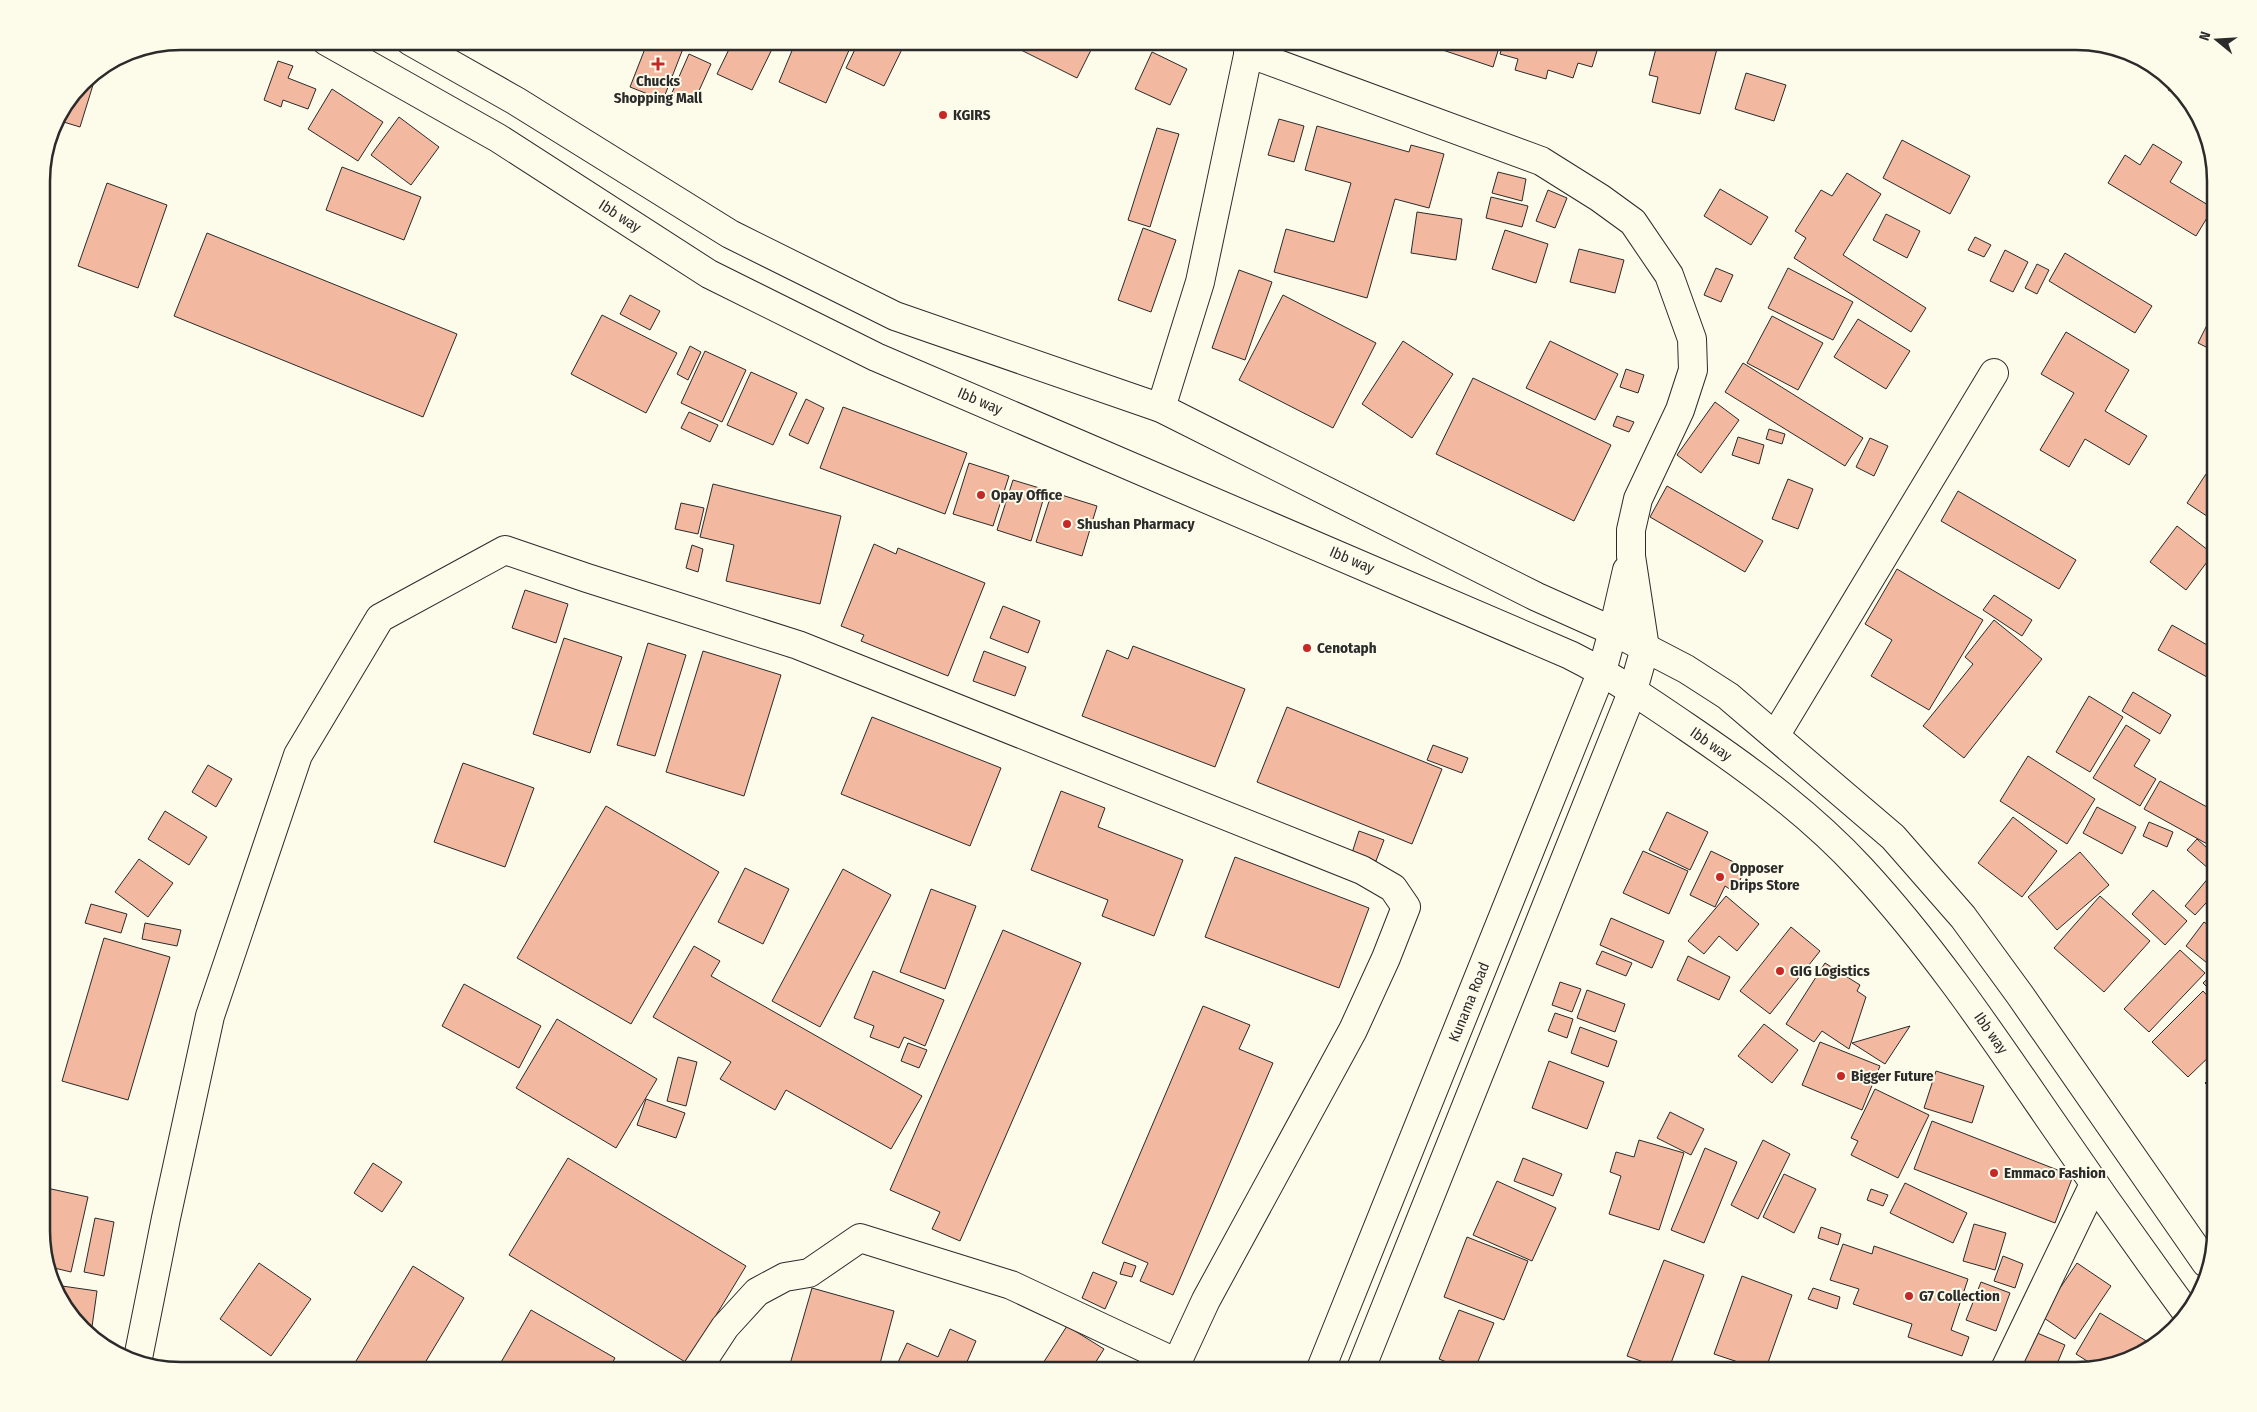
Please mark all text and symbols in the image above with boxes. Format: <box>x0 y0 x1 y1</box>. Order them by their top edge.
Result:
north arrow <box>2192 15 2242 65</box>
text: N <box>2196 30 2214 43</box>
marker: Chucks Shopping Mall <box>652 58 664 70</box>
place label: Chucks Shopping Mall <box>614 72 703 107</box>
place label: KGIRS <box>953 106 991 124</box>
marker: KGIRS <box>937 109 949 121</box>
street label: Ibb way <box>595 196 645 236</box>
street label: Ibb way <box>955 384 1005 419</box>
place label: Opay Office <box>991 486 1063 504</box>
marker: Opay Office <box>975 489 987 501</box>
place label: Shushan Pharmacy <box>1077 515 1195 533</box>
marker: Shushan Pharmacy <box>1061 518 1073 530</box>
street label: Ibb way <box>1327 543 1377 578</box>
place label: Cenotaph <box>1317 639 1377 657</box>
marker: Cenotaph <box>1301 642 1313 654</box>
street label: Ibb way <box>1687 723 1736 765</box>
place label: Opposer Drips Store <box>1730 859 1800 894</box>
marker: Opposer Drips Store <box>1714 871 1726 883</box>
street label: Kunama Road <box>1445 959 1493 1045</box>
place label: GIG Logistics <box>1790 962 1870 980</box>
marker: GIG Logistics <box>1774 965 1786 977</box>
street label: Ibb way <box>1970 1009 2012 1058</box>
place label: Bigger Future <box>1851 1067 1934 1085</box>
marker: Bigger Future <box>1835 1070 1847 1082</box>
place label: Emmaco Fashion <box>2004 1164 2106 1182</box>
marker: Emmaco Fashion <box>1988 1167 2000 1179</box>
place label: G7 Collection <box>1919 1287 2000 1305</box>
marker: G7 Collection <box>1903 1290 1915 1302</box>

